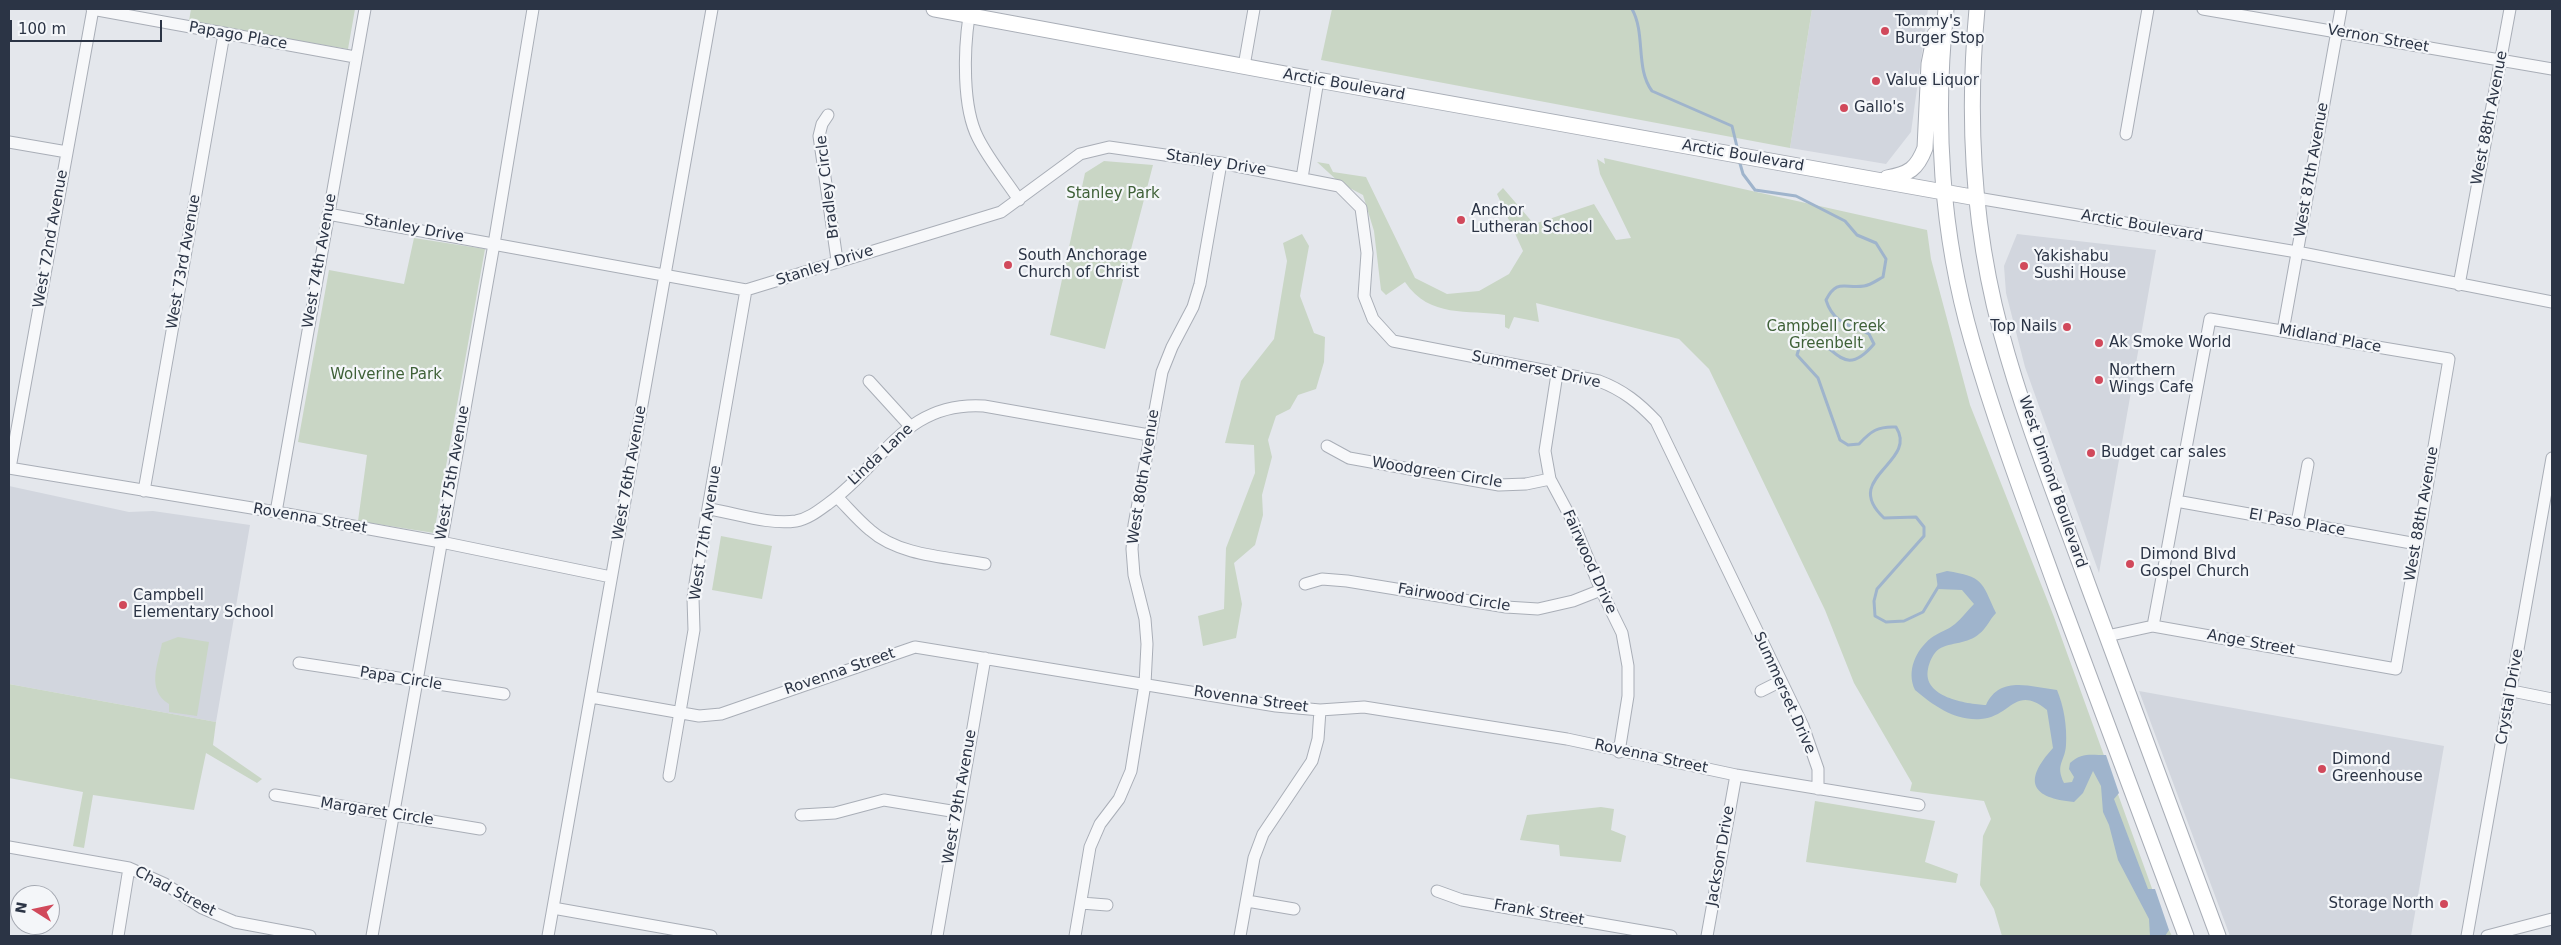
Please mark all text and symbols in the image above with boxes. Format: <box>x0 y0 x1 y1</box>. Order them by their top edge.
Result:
scale bar <box>12 10 165 42</box>
place label: Tommy's Burger Stop <box>1895 13 1984 48</box>
street label: Papago Place <box>187 18 289 54</box>
text: 100 m <box>18 20 66 38</box>
street label: Vernon Street <box>2326 21 2430 57</box>
marker: Tommy's Burger Stop <box>1879 25 1891 37</box>
street label: West 88th Avenue <box>2468 49 2512 187</box>
street label: Arctic Boulevard <box>1282 65 1406 105</box>
place label: Value Liquor <box>1886 72 1979 90</box>
marker: Value Liquor <box>1870 75 1882 87</box>
place label: Gallo's <box>1854 99 1904 117</box>
street label: West 87th Avenue <box>2291 101 2333 239</box>
marker: Gallo's <box>1838 102 1850 114</box>
street label: Bradley Circle <box>813 134 843 240</box>
street label: Arctic Boulevard <box>1681 136 1805 176</box>
street label: Stanley Drive <box>1165 146 1267 180</box>
street label: West 72nd Avenue <box>30 168 72 310</box>
park label: Stanley Park <box>1066 185 1160 203</box>
street label: West 74th Avenue <box>299 192 341 330</box>
street label: West 73rd Avenue <box>163 193 205 331</box>
place label: Anchor Lutheran School <box>1471 202 1593 237</box>
street label: Arctic Boulevard <box>2080 206 2204 246</box>
street label: Stanley Drive <box>363 211 465 247</box>
marker: Anchor Lutheran School <box>1455 214 1467 226</box>
street label: Stanley Drive <box>774 242 876 290</box>
place label: South Anchorage Church of Christ <box>1018 247 1147 282</box>
place label: Yakishabu Sushi House <box>2034 248 2126 283</box>
marker: South Anchorage Church of Christ <box>1002 259 1014 271</box>
marker: Yakishabu Sushi House <box>2018 260 2030 272</box>
park label: Campbell Creek Greenbelt <box>1766 318 1886 353</box>
place label: Top Nails <box>1990 318 2057 336</box>
marker: Top Nails <box>2061 321 2073 333</box>
street label: Midland Place <box>2277 321 2383 357</box>
place label: Ak Smoke World <box>2109 334 2231 352</box>
marker: Ak Smoke World <box>2093 337 2105 349</box>
street label: Summerset Drive <box>1470 348 1602 392</box>
place label: Northern Wings Cafe <box>2109 362 2193 397</box>
park label: Wolverine Park <box>330 366 442 384</box>
marker: Northern Wings Cafe <box>2093 374 2105 386</box>
street label: West Dimond Boulevard <box>2014 394 2090 570</box>
street label: West 75th Avenue <box>432 404 474 542</box>
street label: West 76th Avenue <box>609 404 651 542</box>
street label: West 80th Avenue <box>1124 408 1164 546</box>
street label: Linda Lane <box>845 421 917 489</box>
place label: Budget car sales <box>2101 444 2226 462</box>
street label: West 88th Avenue <box>2401 445 2443 583</box>
marker: Budget car sales <box>2085 447 2097 459</box>
street label: Woodgreen Circle <box>1370 454 1504 492</box>
street label: West 77th Avenue <box>686 464 726 602</box>
street label: Rovenna Street <box>252 500 368 538</box>
street label: El Paso Place <box>2247 506 2347 540</box>
street label: Fairwood Drive <box>1558 507 1620 617</box>
place label: Dimond Blvd Gospel Church <box>2140 546 2249 581</box>
marker: Dimond Blvd Gospel Church <box>2124 558 2136 570</box>
street label: Fairwood Circle <box>1396 580 1512 616</box>
place label: Campbell Elementary School <box>133 587 274 622</box>
marker: Campbell Elementary School <box>117 599 129 611</box>
street label: Ange Street <box>2206 626 2296 660</box>
street label: Summerset Drive <box>1749 629 1819 757</box>
street label: Rovenna Street <box>782 645 898 699</box>
street label: Crystal Drive <box>2493 648 2527 746</box>
street label: Papa Circle <box>359 664 443 694</box>
street label: Rovenna Street <box>1193 683 1309 717</box>
street label: West 79th Avenue <box>939 728 981 866</box>
street label: Rovenna Street <box>1593 736 1709 778</box>
place label: Dimond Greenhouse <box>2332 751 2423 786</box>
marker: Dimond Greenhouse <box>2316 763 2328 775</box>
street label: Margaret Circle <box>319 794 435 830</box>
street label: Jackson Drive <box>1703 804 1739 908</box>
street label: Chad Street <box>131 863 219 921</box>
north arrow <box>10 885 60 935</box>
place label: Storage North <box>2329 895 2434 913</box>
street label: Frank Street <box>1492 896 1586 930</box>
marker: Storage North <box>2438 898 2450 910</box>
text: N <box>12 900 30 915</box>

